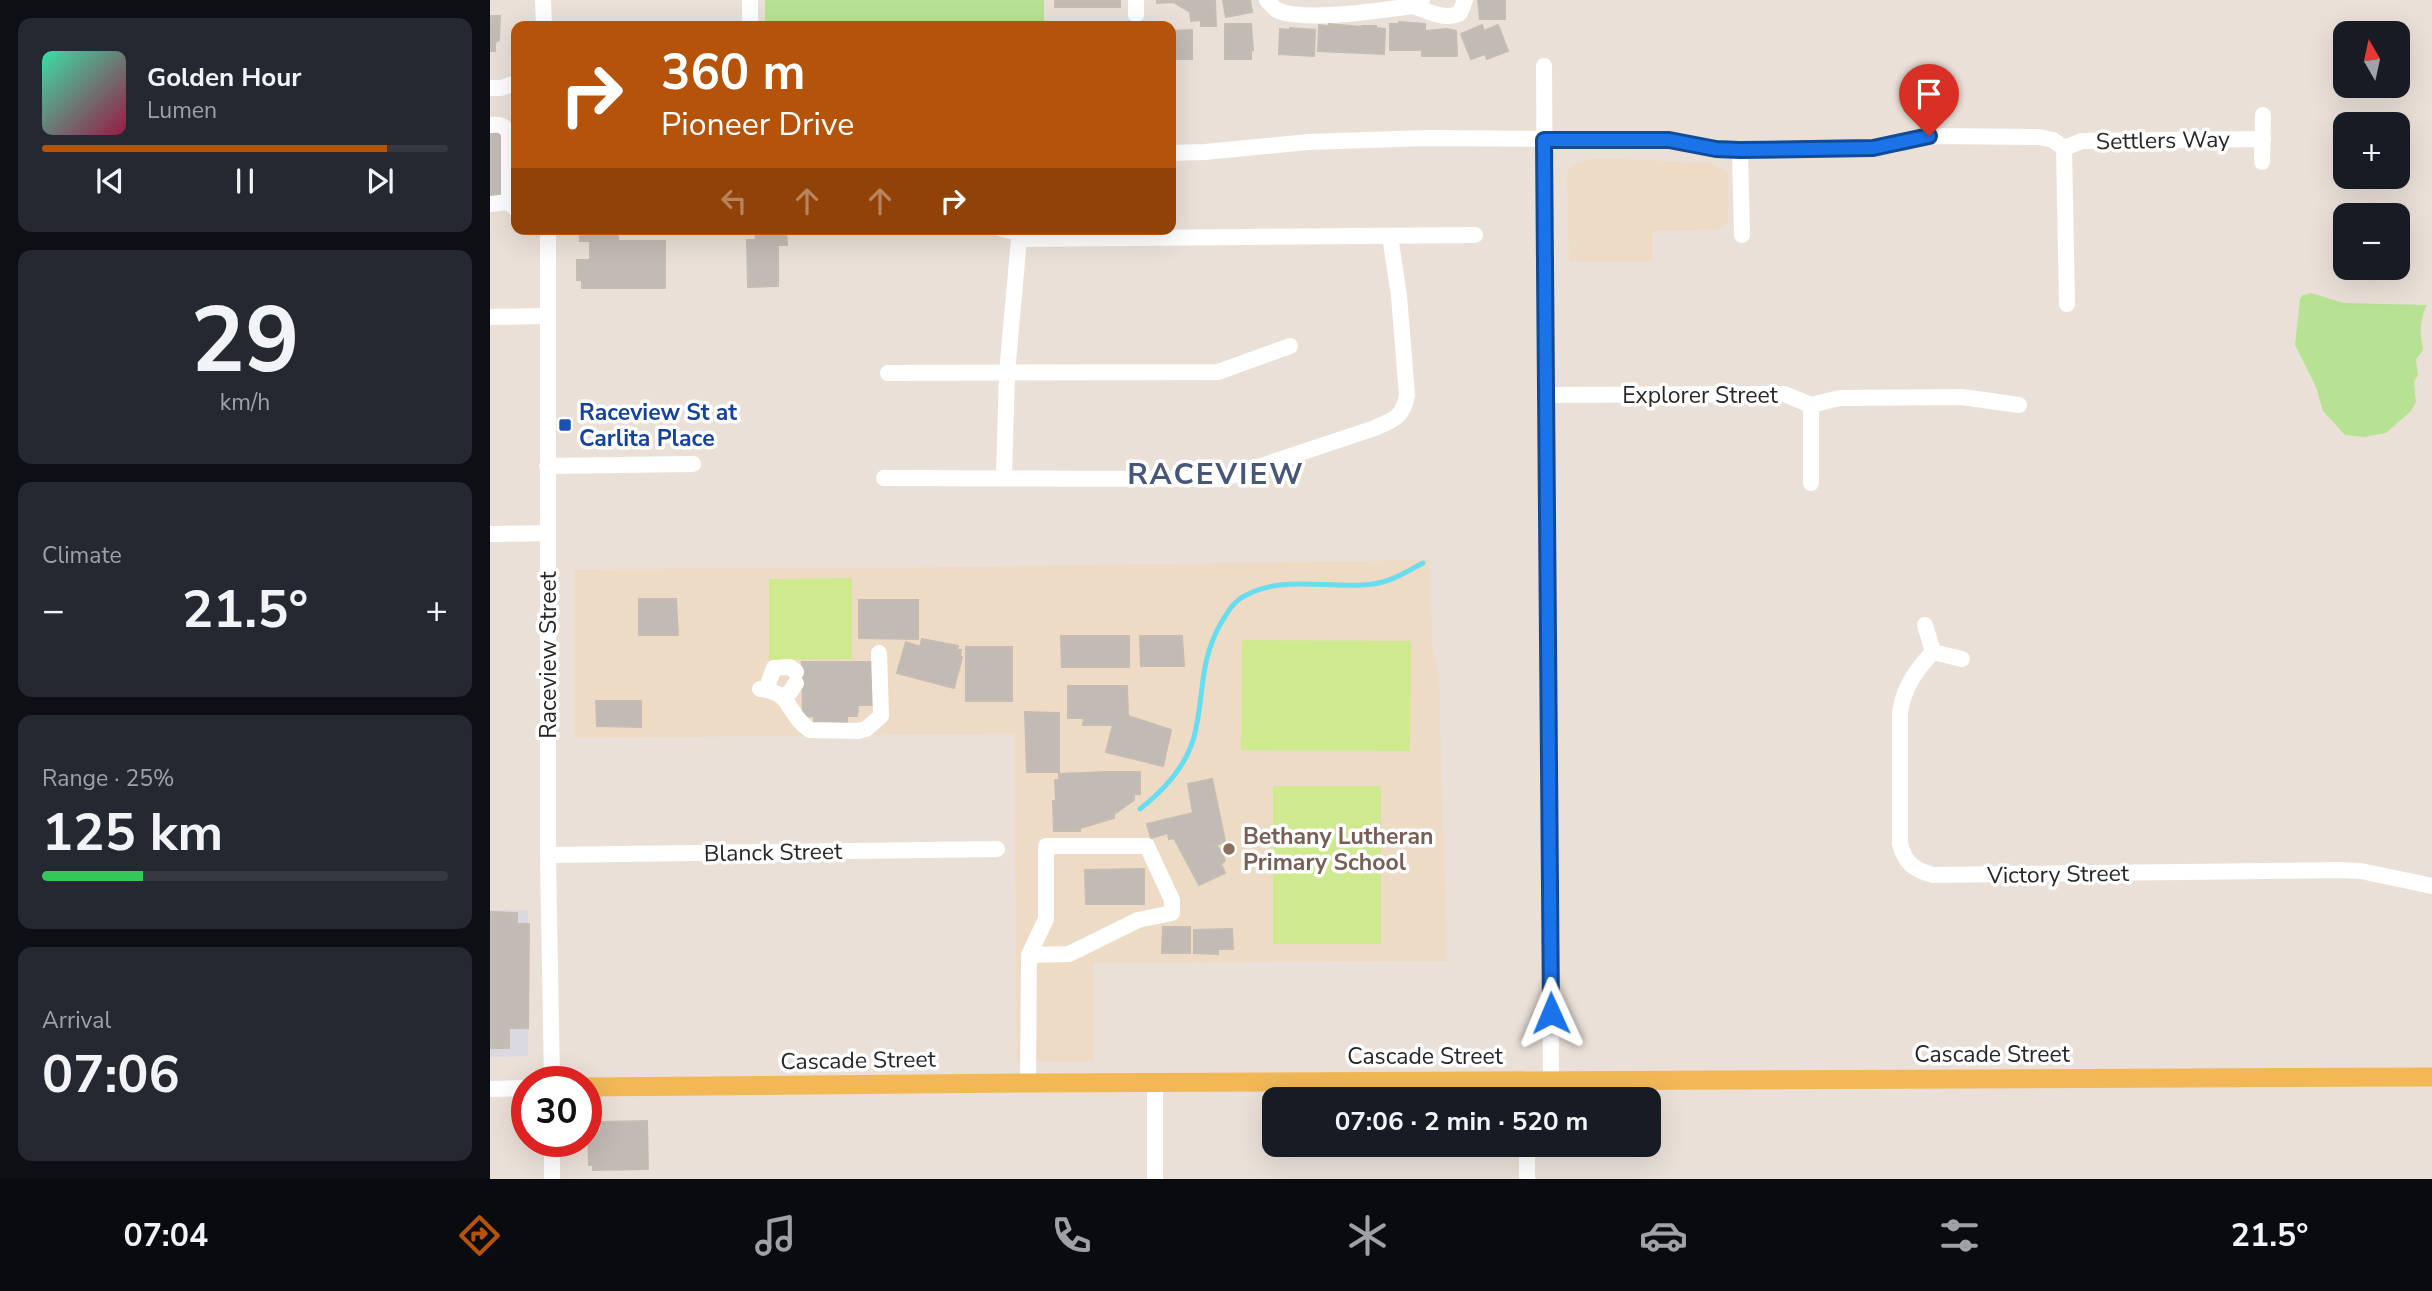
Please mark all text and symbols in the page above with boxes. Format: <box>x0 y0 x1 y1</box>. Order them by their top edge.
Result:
north arrow <box>2333 21 2410 98</box>
map controls <box>2333 21 2410 280</box>
text: 360 m <box>661 39 805 106</box>
icon: right <box>546 49 637 140</box>
text: Golden Hour <box>147 60 302 95</box>
pin <box>1899 64 1959 136</box>
icon: arrive <box>1910 75 1948 113</box>
text: Lumen <box>147 95 217 126</box>
text: Pioneer Drive <box>661 103 854 146</box>
button: + <box>2333 112 2410 189</box>
street label: Settlers Way <box>2096 124 2230 157</box>
icon: previous <box>91 162 129 200</box>
icon: pause <box>226 162 264 200</box>
icon: next <box>361 162 399 200</box>
icon: left <box>715 182 753 220</box>
icon: ahead <box>788 182 826 220</box>
icon: ahead <box>861 182 899 220</box>
icon: right <box>934 182 972 220</box>
button: − <box>2333 203 2410 280</box>
text: 29 <box>190 279 300 403</box>
street label: Explorer Street <box>1622 380 1779 411</box>
text: km/h <box>220 387 270 418</box>
place label: Raceview St at Carlita Place <box>579 397 737 454</box>
marker: Raceview St at Carlita Place <box>557 417 573 433</box>
district label: RACEVIEW <box>1127 454 1305 495</box>
text: Climate <box>42 540 122 571</box>
street label: Raceview Street <box>533 570 564 739</box>
text: 21.5° <box>182 574 308 645</box>
text: − <box>42 585 65 636</box>
text: + <box>425 585 448 636</box>
text: Range · 25% <box>42 763 174 794</box>
text: 125 km <box>42 797 223 868</box>
place label: Bethany Lutheran Primary School <box>1243 821 1433 878</box>
street label: Blanck Street <box>704 836 843 869</box>
marker: Bethany Lutheran Primary School <box>1221 841 1237 857</box>
street label: Victory Street <box>1986 858 2130 891</box>
position arrow <box>1514 976 1588 1050</box>
text: Arrival <box>42 1005 111 1036</box>
text: 07:06 <box>42 1039 180 1110</box>
street label: Cascade Street <box>1914 1039 2071 1070</box>
street label: Cascade Street <box>1347 1041 1504 1072</box>
street label: Cascade Street <box>780 1044 937 1077</box>
speed limit sign: 30 <box>511 1066 602 1157</box>
text: 07:06 · 2 min · 520 m <box>1335 1104 1588 1139</box>
icon: directions <box>455 1211 504 1260</box>
icon: music <box>751 1211 800 1260</box>
icon: phone <box>1047 1211 1096 1260</box>
icon: climate <box>1343 1211 1392 1260</box>
icon: car <box>1639 1211 1688 1260</box>
icon: filters <box>1935 1211 1984 1260</box>
text: 07:04 <box>123 1214 208 1257</box>
text: 21.5° <box>2231 1214 2308 1257</box>

